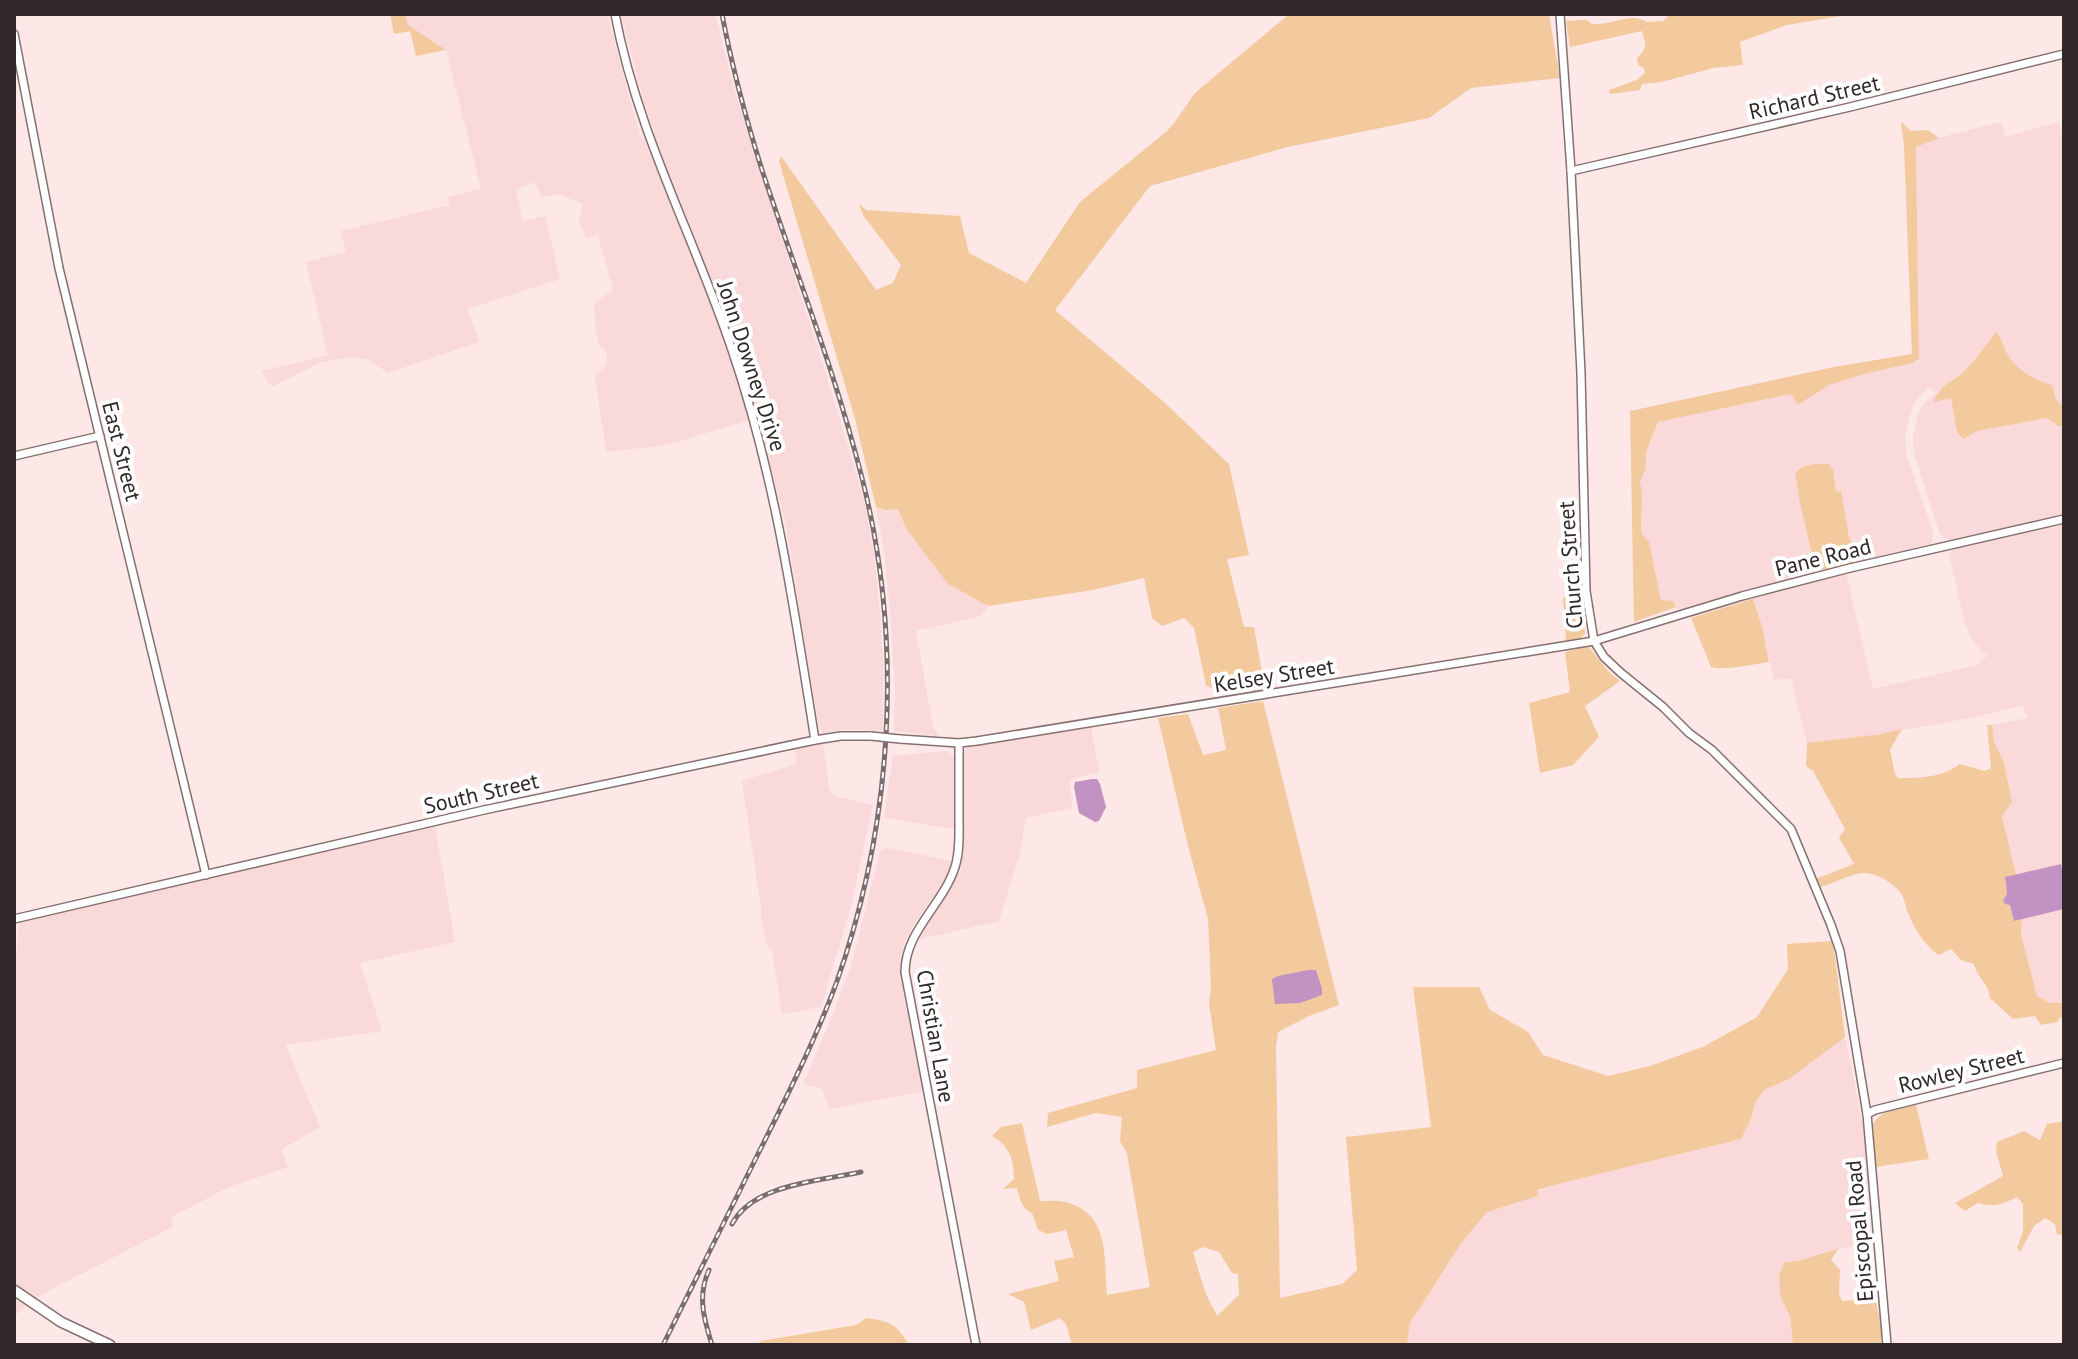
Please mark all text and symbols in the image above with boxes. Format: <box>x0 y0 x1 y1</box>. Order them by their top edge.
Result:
street label: Richard Street <box>1746 68 1883 126</box>
street label: John Downey Drive <box>711 276 793 455</box>
street label: East Street <box>96 398 148 504</box>
street label: Church Street <box>1552 500 1588 630</box>
street label: Pane Road <box>1772 532 1874 582</box>
street label: Kelsey Street <box>1212 652 1337 698</box>
street label: South Street <box>421 766 542 820</box>
street label: Christian Lane <box>911 967 961 1105</box>
street label: Rowley Street <box>1895 1041 2027 1099</box>
street label: Episcopal Road <box>1839 1159 1879 1303</box>

